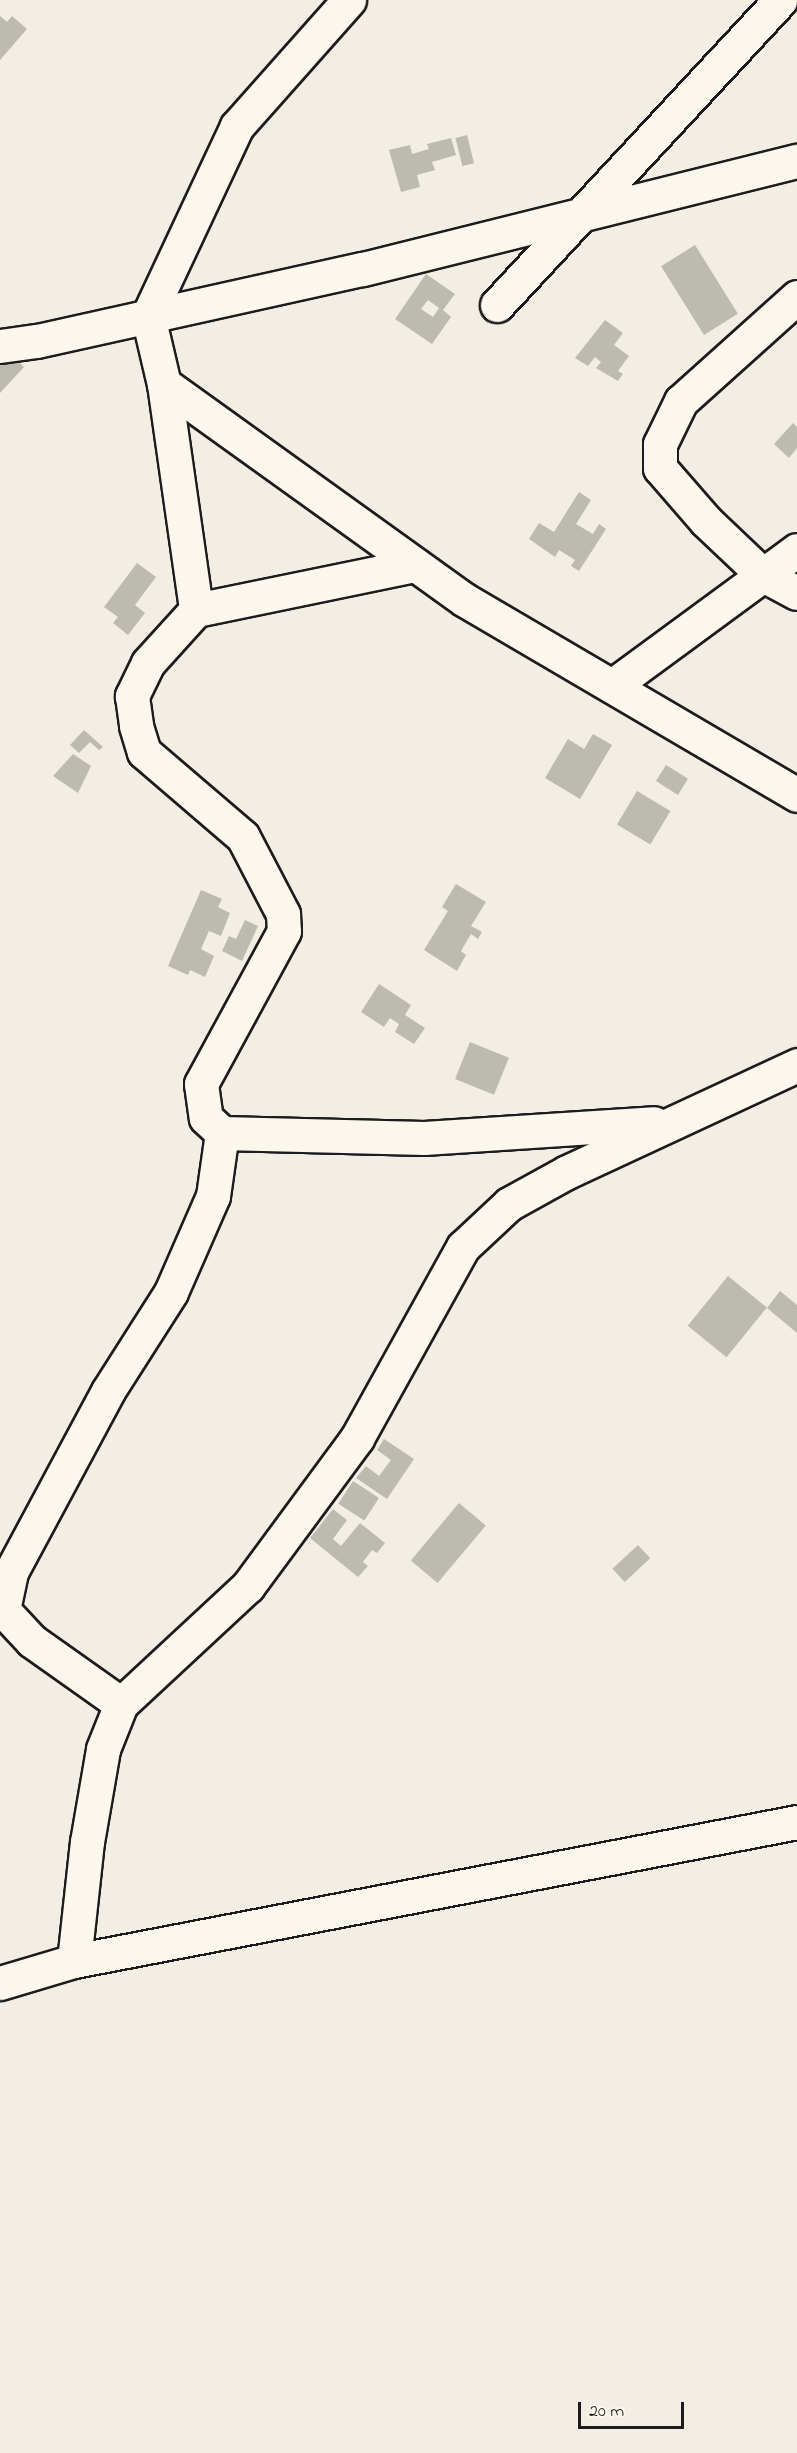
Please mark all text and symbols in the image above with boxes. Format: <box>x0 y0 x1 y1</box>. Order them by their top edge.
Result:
scale bar <box>581 2390 688 2428</box>
text: 20 m <box>589 2399 624 2425</box>

